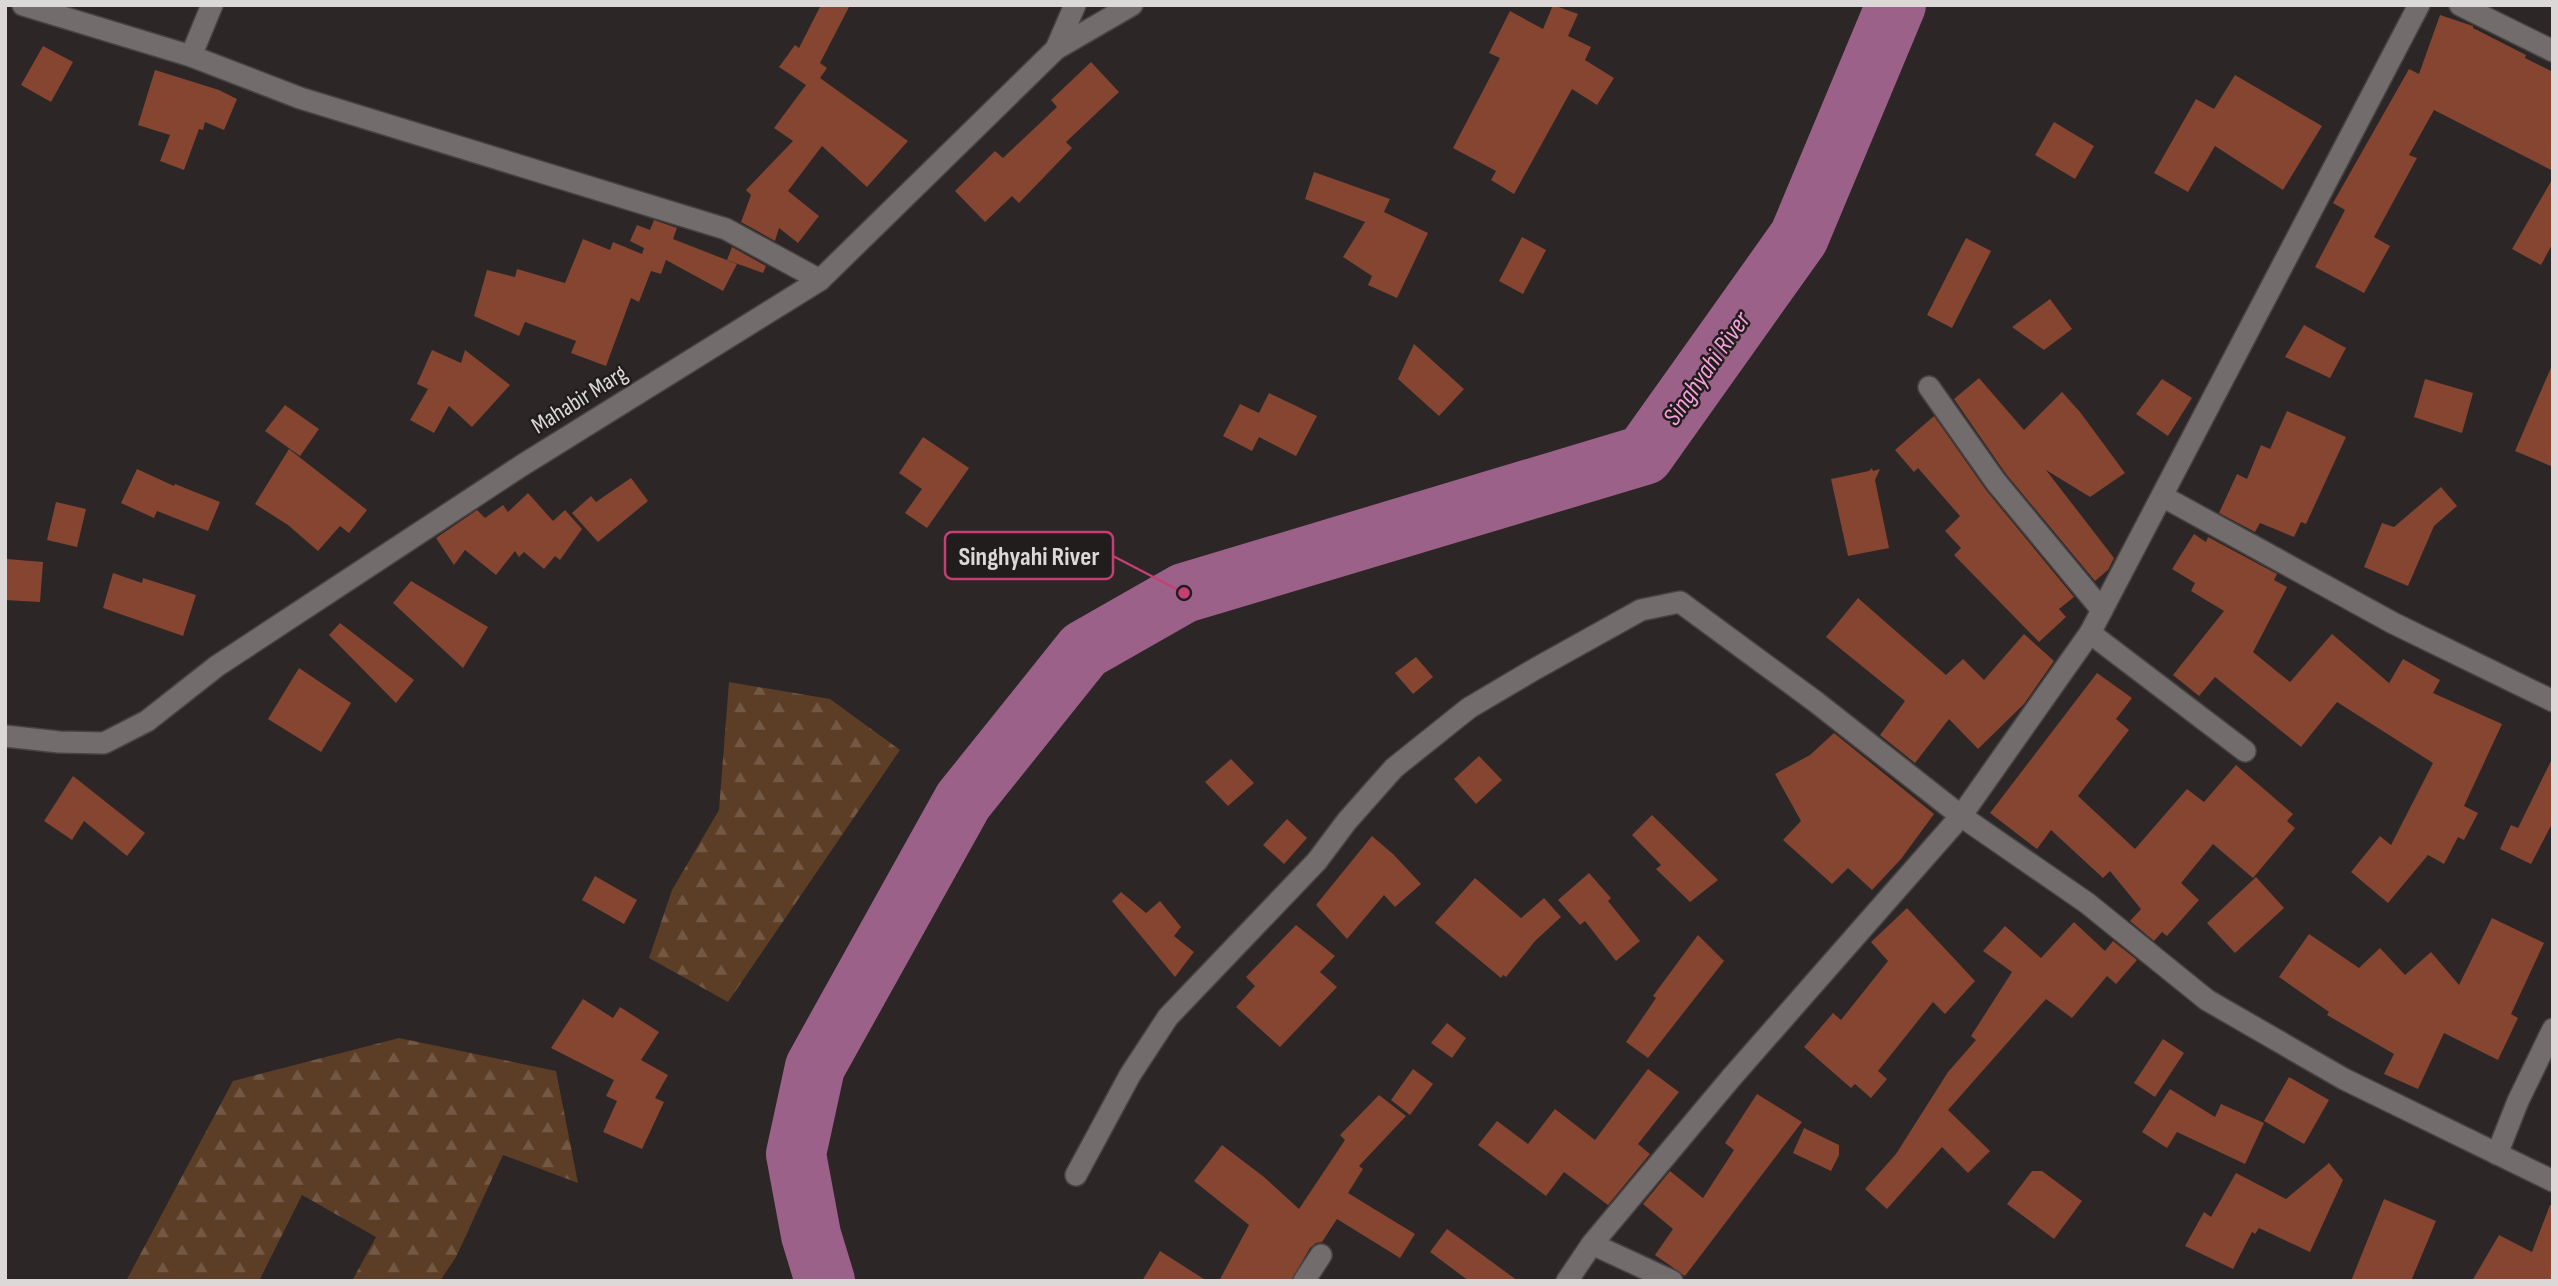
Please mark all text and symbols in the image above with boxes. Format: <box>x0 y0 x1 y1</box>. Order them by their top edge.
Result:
water label: Singhyahi River <box>1657 305 1759 432</box>
street label: Mahabir Marg <box>526 359 633 440</box>
callout: Singhyahi River <box>945 532 1113 579</box>
text: Singhyahi River <box>959 542 1099 573</box>

